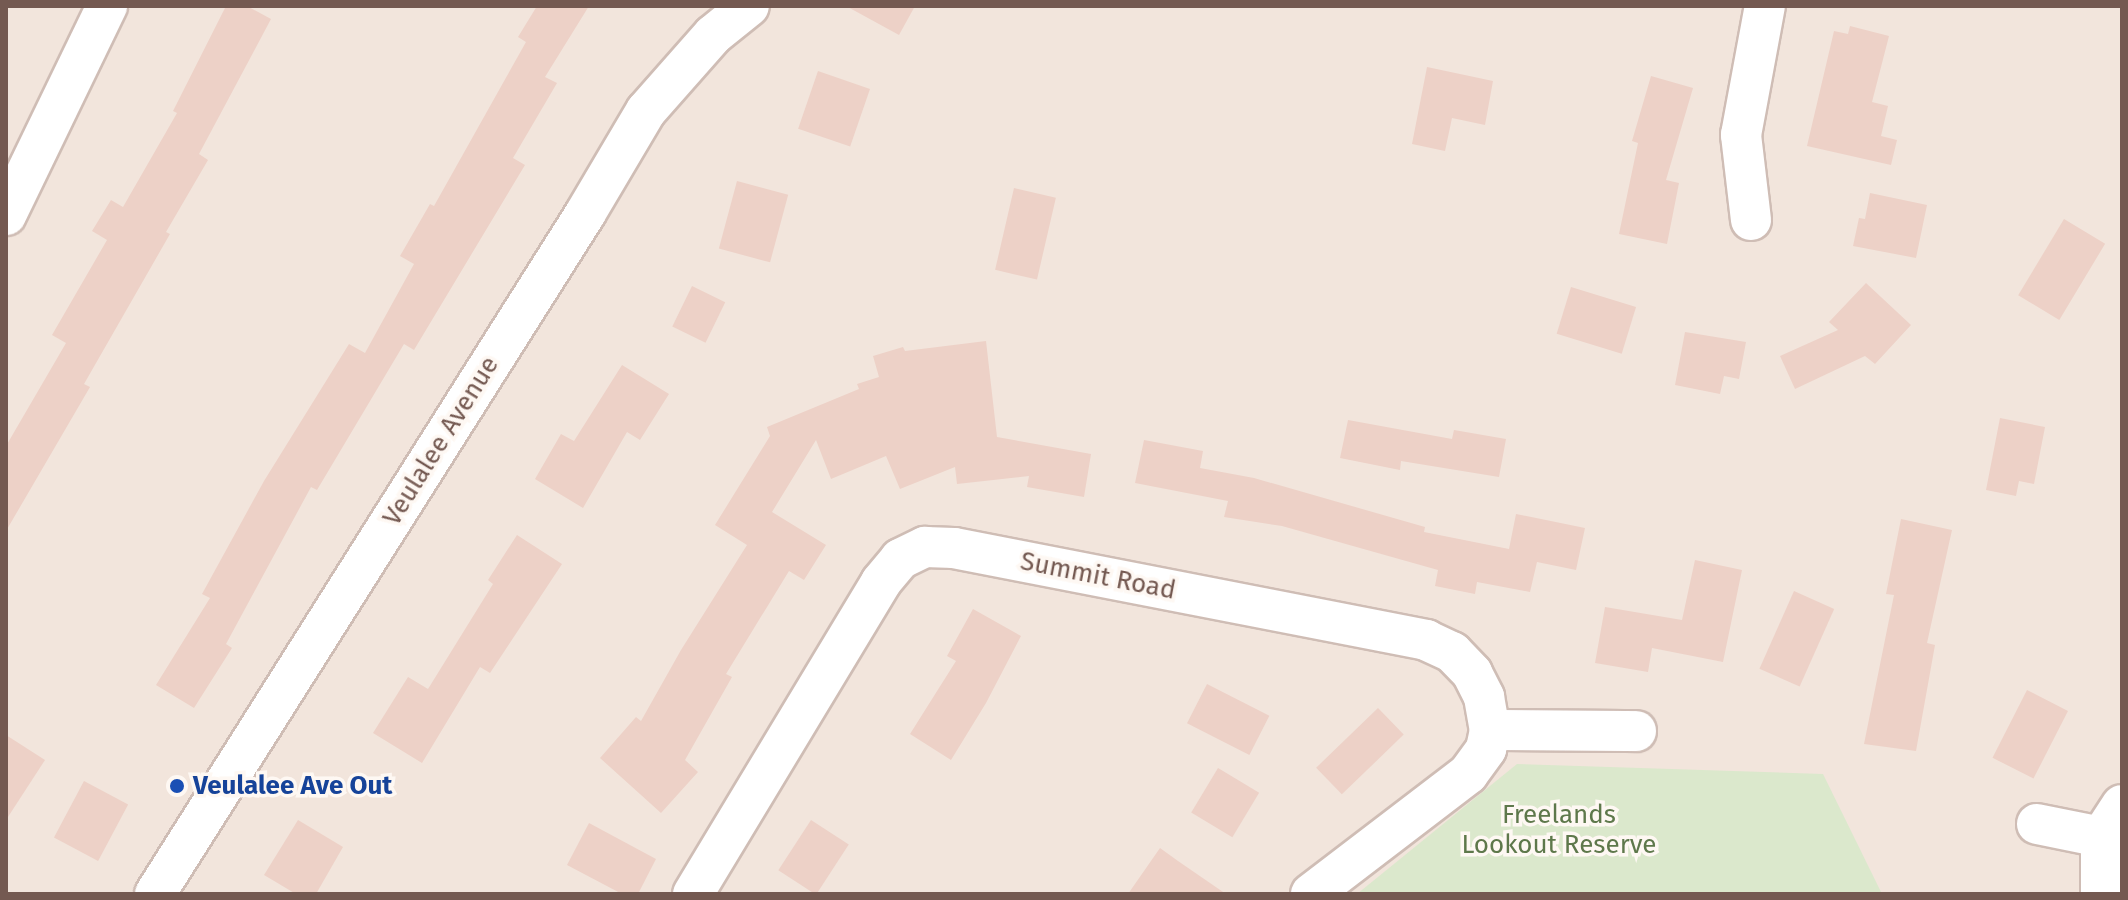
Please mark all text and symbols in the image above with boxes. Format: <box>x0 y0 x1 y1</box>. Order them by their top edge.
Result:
street label: Veulalee Avenue <box>377 351 505 531</box>
street label: Summit Road <box>1018 546 1178 606</box>
place label: Veulalee Ave Out <box>193 770 392 802</box>
marker: Veulalee Ave Out <box>168 777 186 795</box>
park label: Freelands Lookout Reserve <box>1461 799 1657 860</box>

